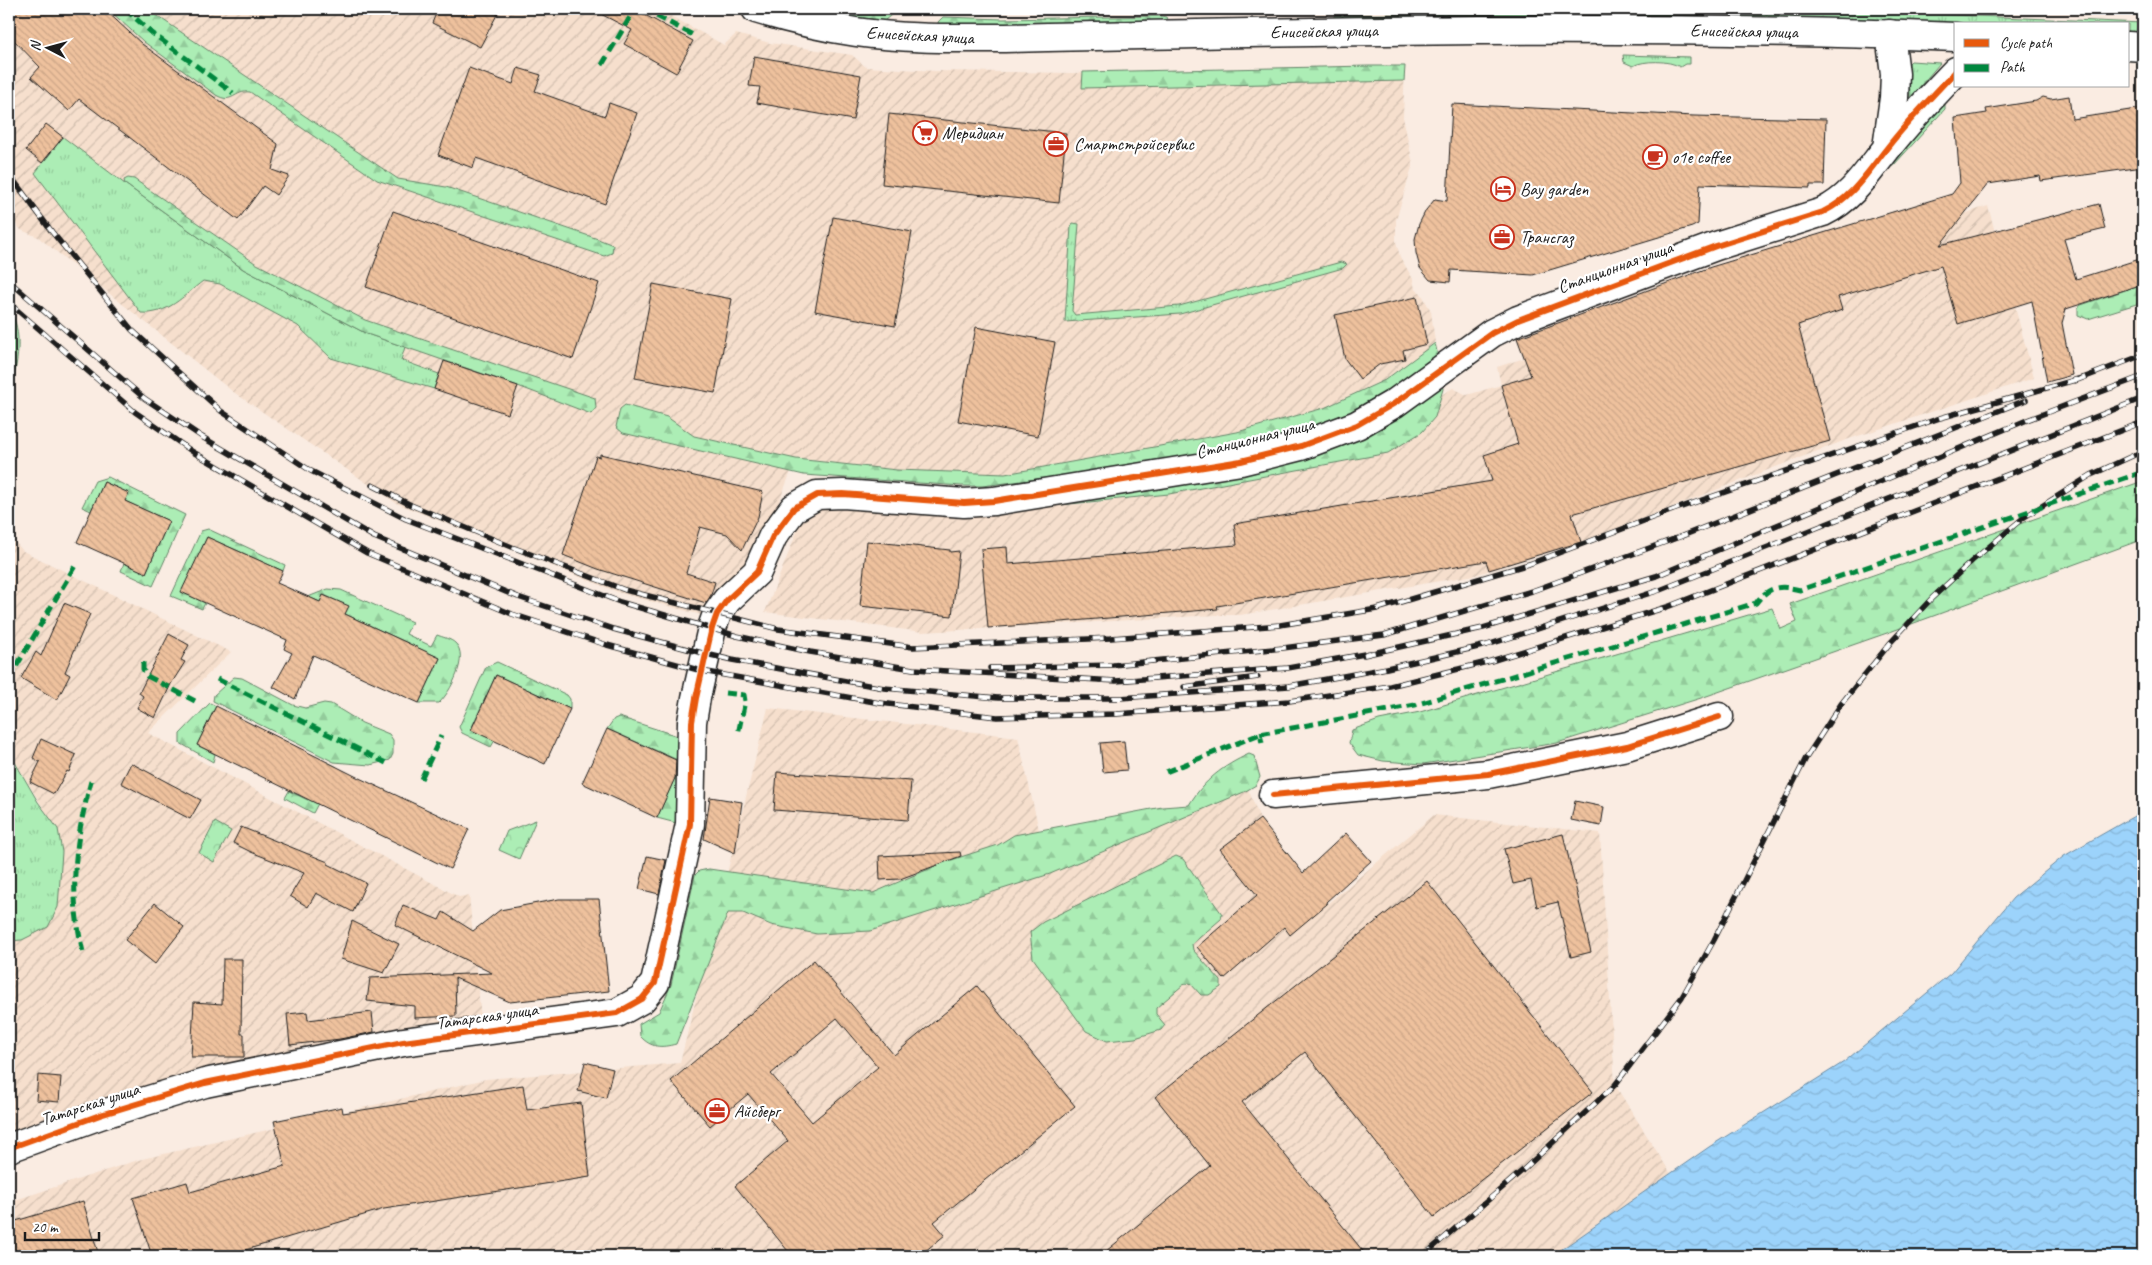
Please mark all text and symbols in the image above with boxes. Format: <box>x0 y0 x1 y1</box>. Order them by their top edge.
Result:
street label: Енисейская улица <box>1270 19 1380 43</box>
street label: Енисейская улица <box>1690 19 1800 43</box>
street label: Енисейская улица <box>866 21 976 49</box>
north arrow <box>22 22 72 72</box>
legend <box>1954 22 2130 88</box>
text: Cycle path <box>2000 34 2052 53</box>
text: N <box>27 39 45 52</box>
text: Path <box>2000 58 2026 77</box>
supermarket icon: Меридиан <box>912 120 938 146</box>
place label: Меридиан <box>942 122 1004 144</box>
office icon: Смартстройсервис <box>1043 131 1069 157</box>
place label: Смартстройсервис <box>1074 133 1195 155</box>
cafe icon: o1e coffee <box>1642 144 1668 170</box>
place label: o1e coffee <box>1672 146 1731 168</box>
hotel icon: Bay garden <box>1490 176 1516 202</box>
place label: Bay garden <box>1520 178 1589 200</box>
office icon: Трансгаз <box>1489 224 1515 250</box>
place label: Трансгаз <box>1520 226 1575 249</box>
street label: Станционная улица <box>1554 235 1677 298</box>
street label: Станционная улица <box>1194 412 1318 463</box>
street label: Татарская улица <box>435 998 540 1034</box>
street label: Татарская улица <box>38 1077 143 1130</box>
office icon: Айсберг <box>704 1098 730 1124</box>
place label: Айсберг <box>734 1100 782 1122</box>
scale bar <box>25 1210 99 1242</box>
text: 20 m <box>32 1218 59 1237</box>

